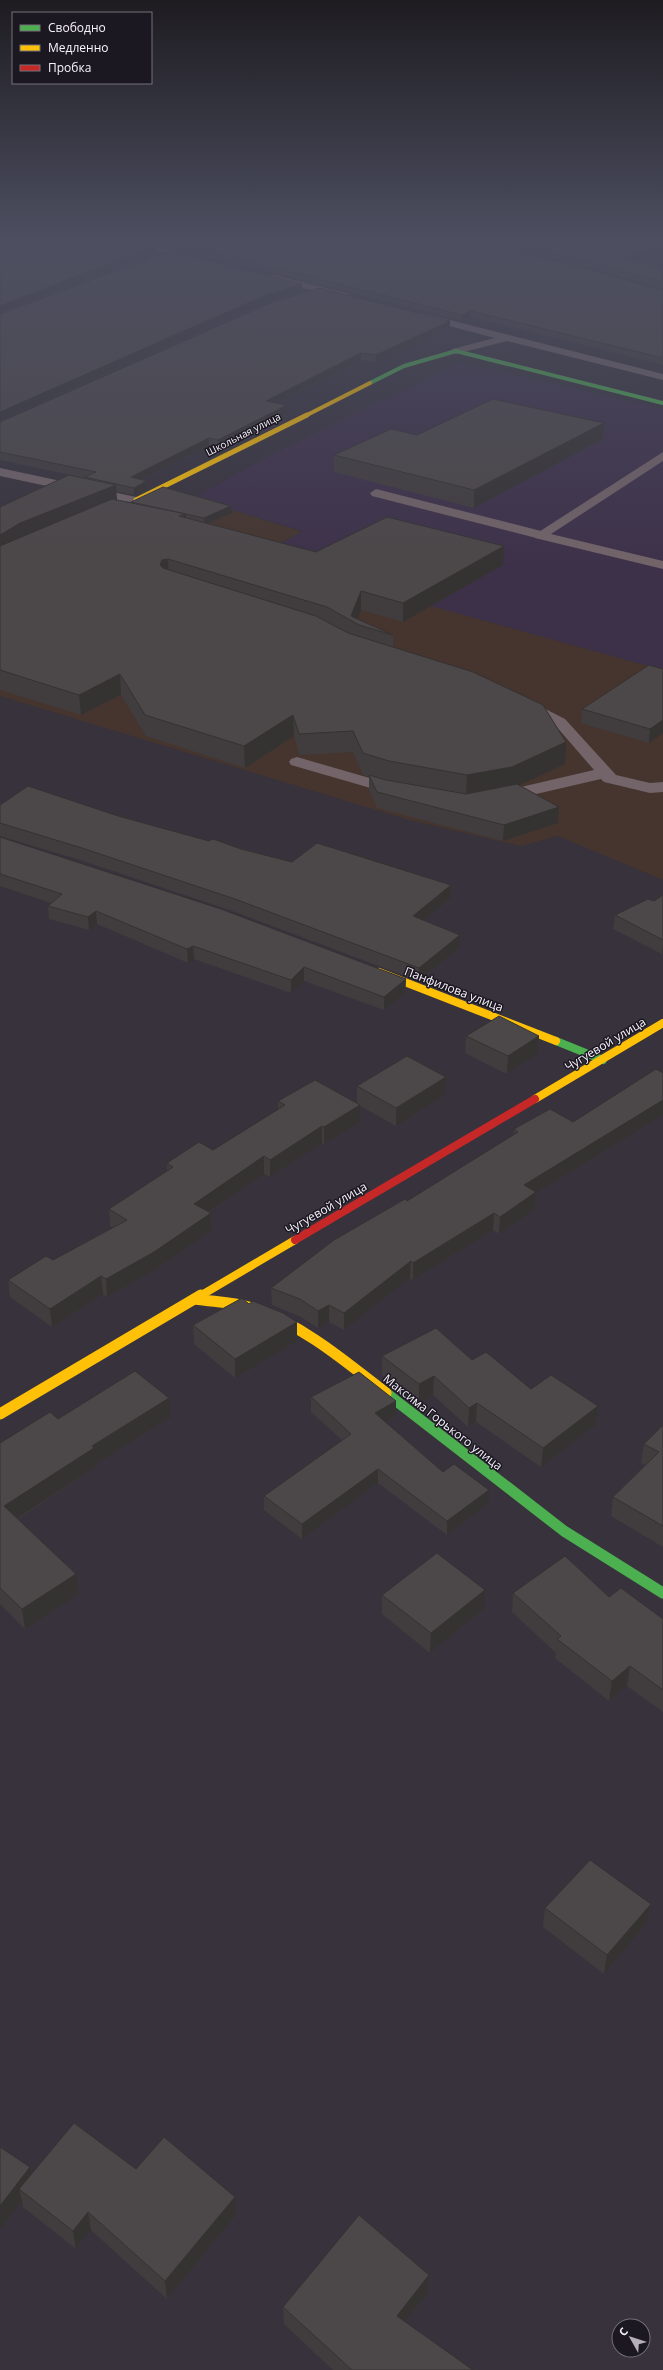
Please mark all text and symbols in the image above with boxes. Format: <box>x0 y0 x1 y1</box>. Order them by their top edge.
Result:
legend <box>12 12 152 84</box>
text: Свободно <box>48 19 106 36</box>
text: Медленно <box>48 39 108 56</box>
text: Пробка <box>48 59 91 76</box>
street label: Школьная улица <box>203 409 283 459</box>
street label: Панфилова улица <box>402 962 506 1016</box>
street label: Чугуевой улица <box>561 1013 649 1075</box>
street label: Чугуевой улица <box>282 1178 370 1238</box>
street label: Максима Горького улица <box>380 1370 506 1474</box>
north arrow <box>611 2318 651 2358</box>
text: С <box>615 2324 631 2339</box>

